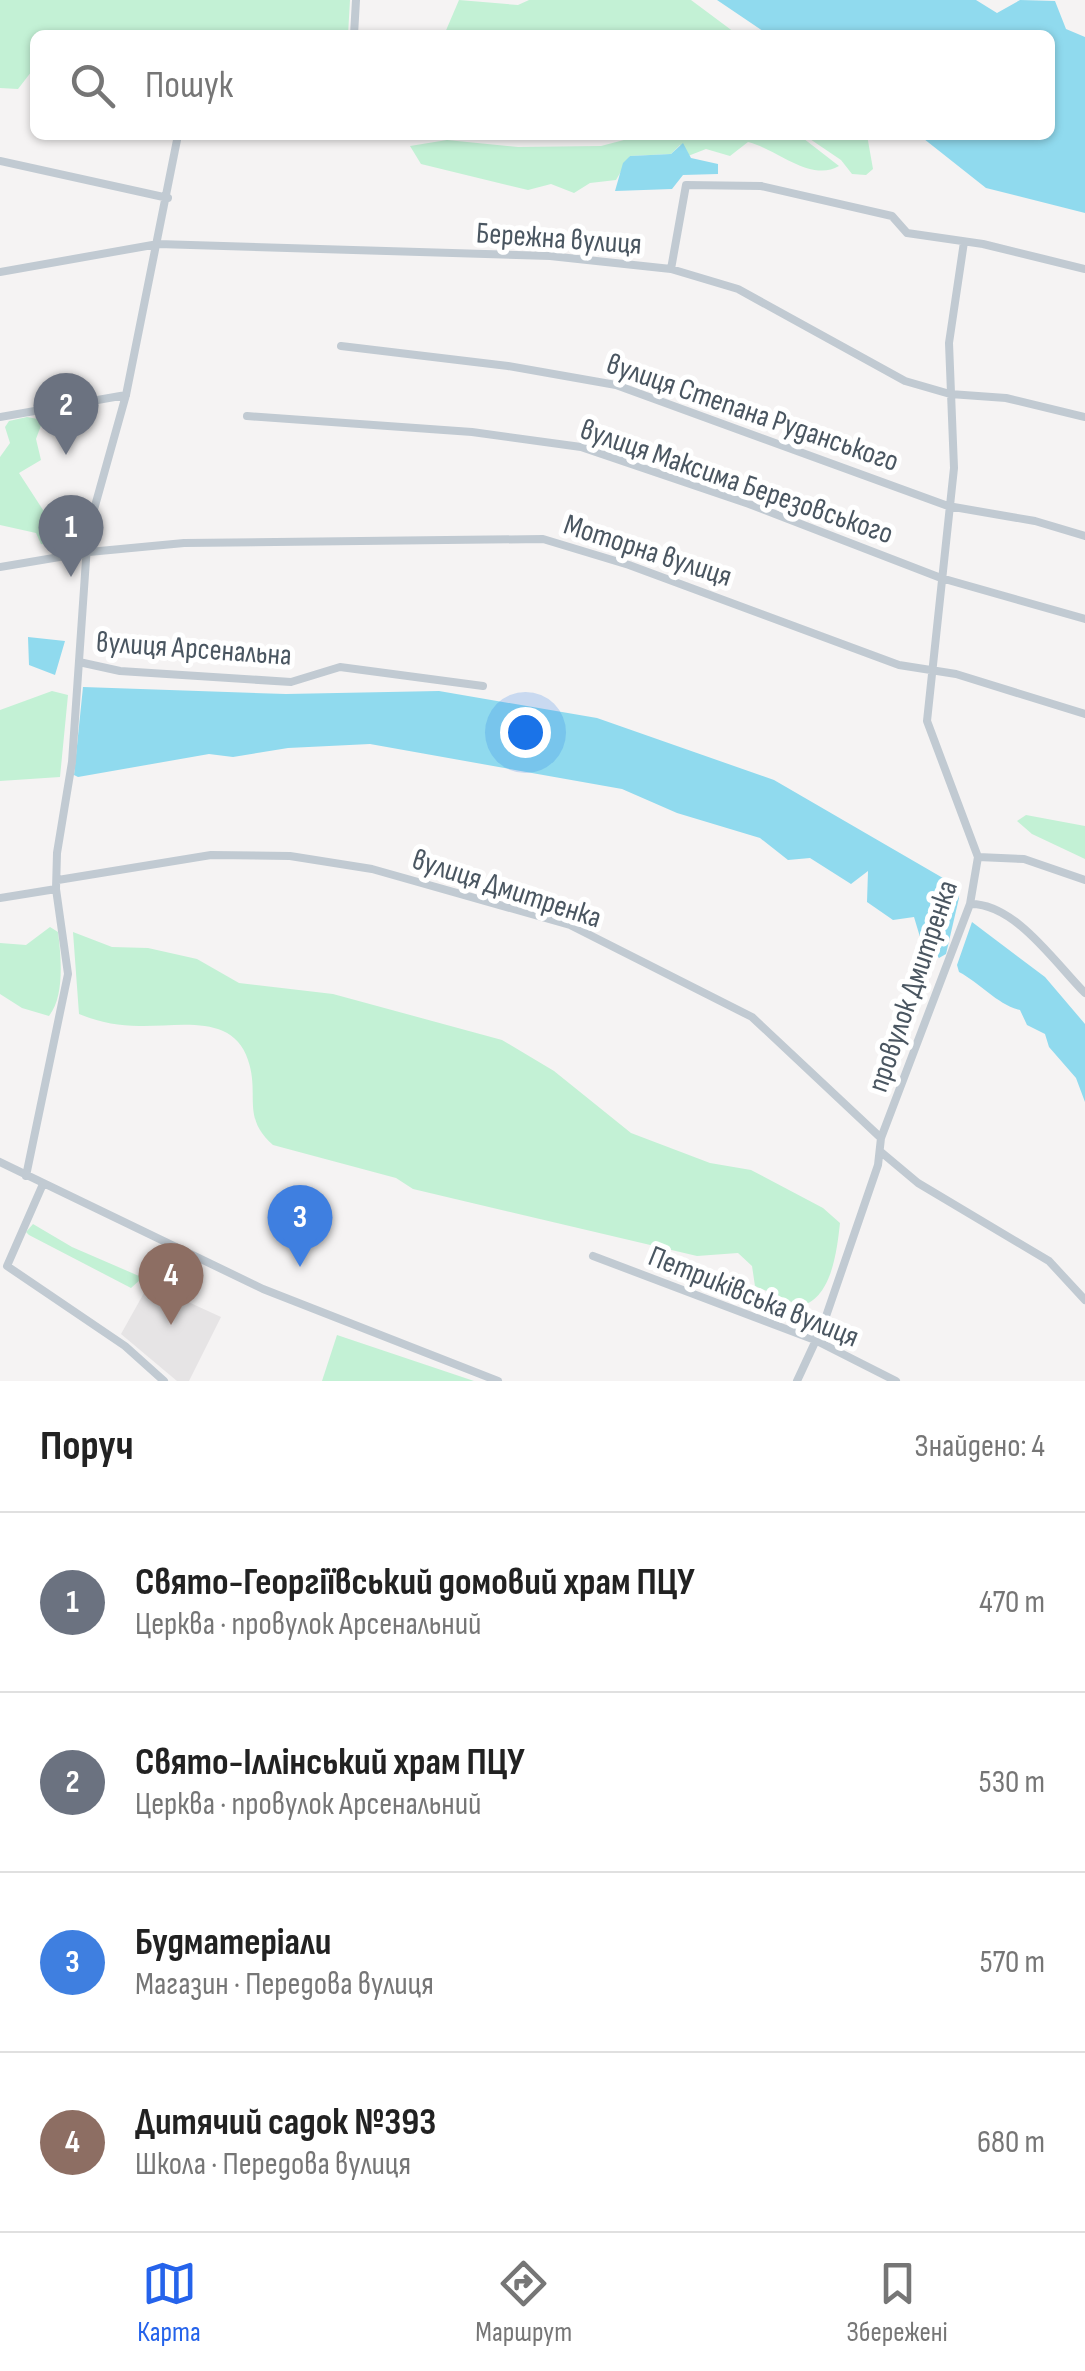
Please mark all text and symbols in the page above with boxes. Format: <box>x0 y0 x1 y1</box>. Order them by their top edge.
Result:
search box <box>30 30 1055 140</box>
icon: search <box>65 58 120 113</box>
text: Пошук <box>145 63 233 108</box>
street label: Бережна вулиця <box>475 215 643 263</box>
street label: вулиця Степана Руданського <box>602 346 903 480</box>
pin: 2 <box>34 372 98 455</box>
street label: вулиця Максима Березовського <box>576 411 898 552</box>
pin: 1 <box>38 494 104 577</box>
street label: Моторна вулиця <box>559 507 736 595</box>
street label: вулиця Арсенальна <box>95 624 293 674</box>
your location <box>500 707 551 758</box>
street label: вулиця Дмитренка <box>408 841 606 936</box>
street label: провулок Дмитренка <box>860 876 966 1097</box>
pin: 3 <box>268 1184 332 1267</box>
street label: Петриківська вулиця <box>643 1238 864 1355</box>
pin: 4 <box>138 1242 204 1325</box>
text: Поруч <box>40 1421 134 1472</box>
text: Знайдено: 4 <box>915 1427 1045 1466</box>
text: Свято-Георгіївський домовий храм ПЦУ <box>135 1560 695 1605</box>
text: 1 <box>66 1583 79 1622</box>
text: 470 m <box>979 1583 1045 1622</box>
text: Церква · провулок Арсенальний <box>135 1605 481 1644</box>
text: Свято-Іллінський храм ПЦУ <box>135 1740 525 1785</box>
text: 2 <box>65 1763 80 1802</box>
text: 530 m <box>979 1763 1045 1802</box>
text: Церква · провулок Арсенальний <box>135 1785 481 1824</box>
text: Будматеріали <box>135 1920 331 1965</box>
text: 3 <box>65 1943 80 1982</box>
text: 570 m <box>980 1943 1045 1982</box>
text: Магазин · Передова вулиця <box>135 1965 434 2004</box>
text: Дитячий садок №393 <box>135 2100 436 2145</box>
text: 4 <box>65 2123 80 2162</box>
text: 680 m <box>977 2123 1045 2162</box>
text: Школа · Передова вулиця <box>135 2145 411 2184</box>
tab: Карта <box>137 2256 201 2349</box>
tab: Маршрут <box>475 2256 572 2349</box>
tab: Збережені <box>847 2256 948 2349</box>

